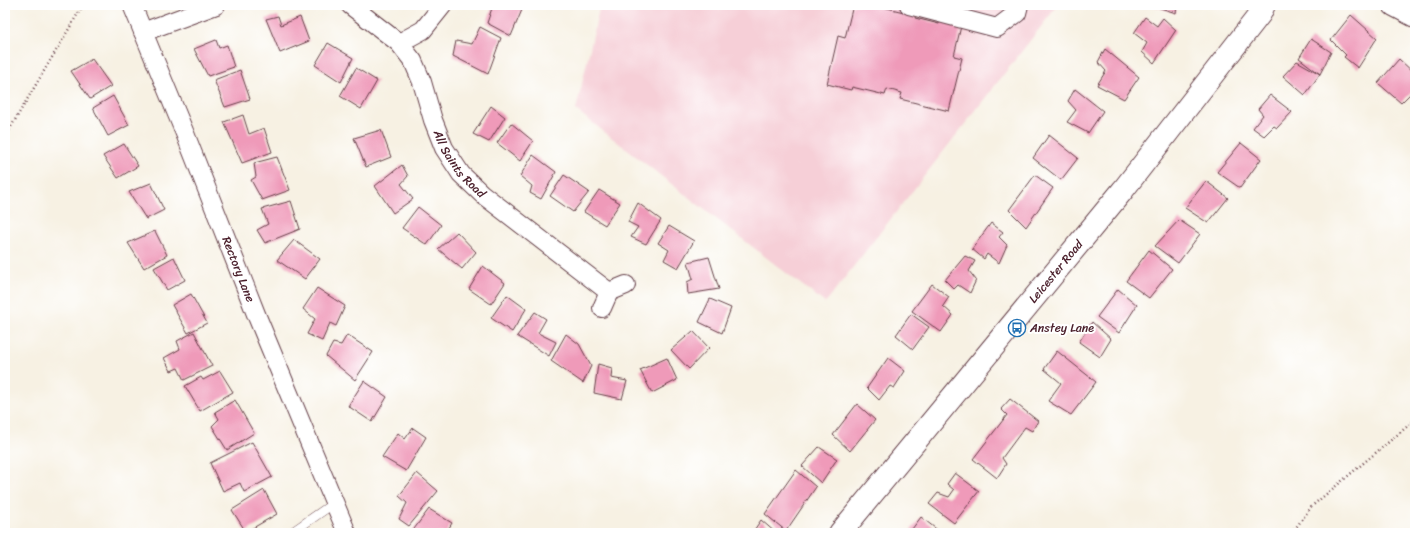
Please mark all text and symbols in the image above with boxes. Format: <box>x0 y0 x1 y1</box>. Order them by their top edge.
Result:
street label: All Saints Road <box>427 126 492 204</box>
street label: Rectory Lane <box>216 233 261 306</box>
street label: Leicester Road <box>1023 234 1089 308</box>
place label: Anstey Lane <box>1029 317 1094 339</box>
bus stop icon: Anstey Lane <box>1007 318 1027 338</box>

